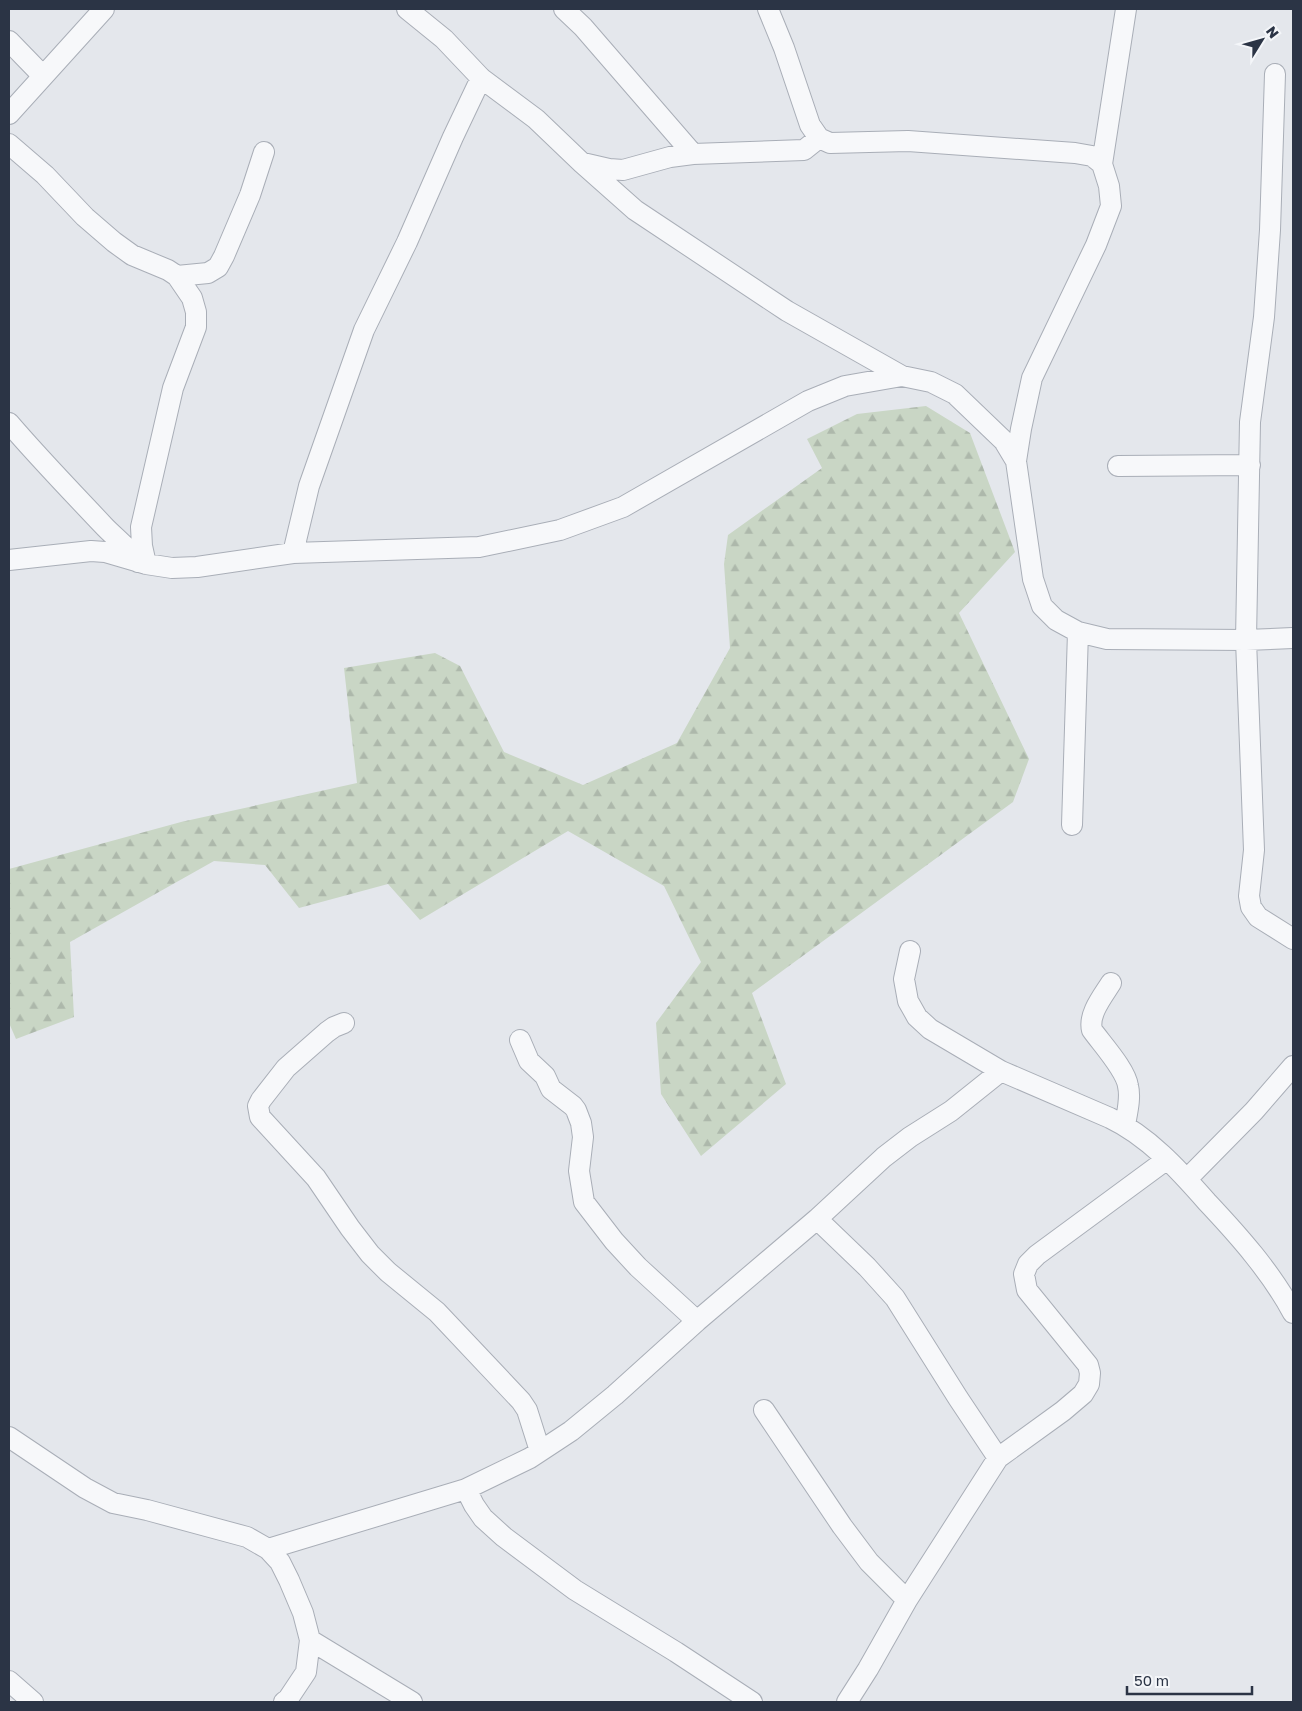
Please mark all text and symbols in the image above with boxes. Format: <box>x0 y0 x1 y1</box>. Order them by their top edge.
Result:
north arrow <box>1237 15 1287 65</box>
text: N <box>1263 23 1283 41</box>
scale bar <box>1127 1664 1252 1696</box>
text: 50 m <box>1134 1671 1169 1689</box>

